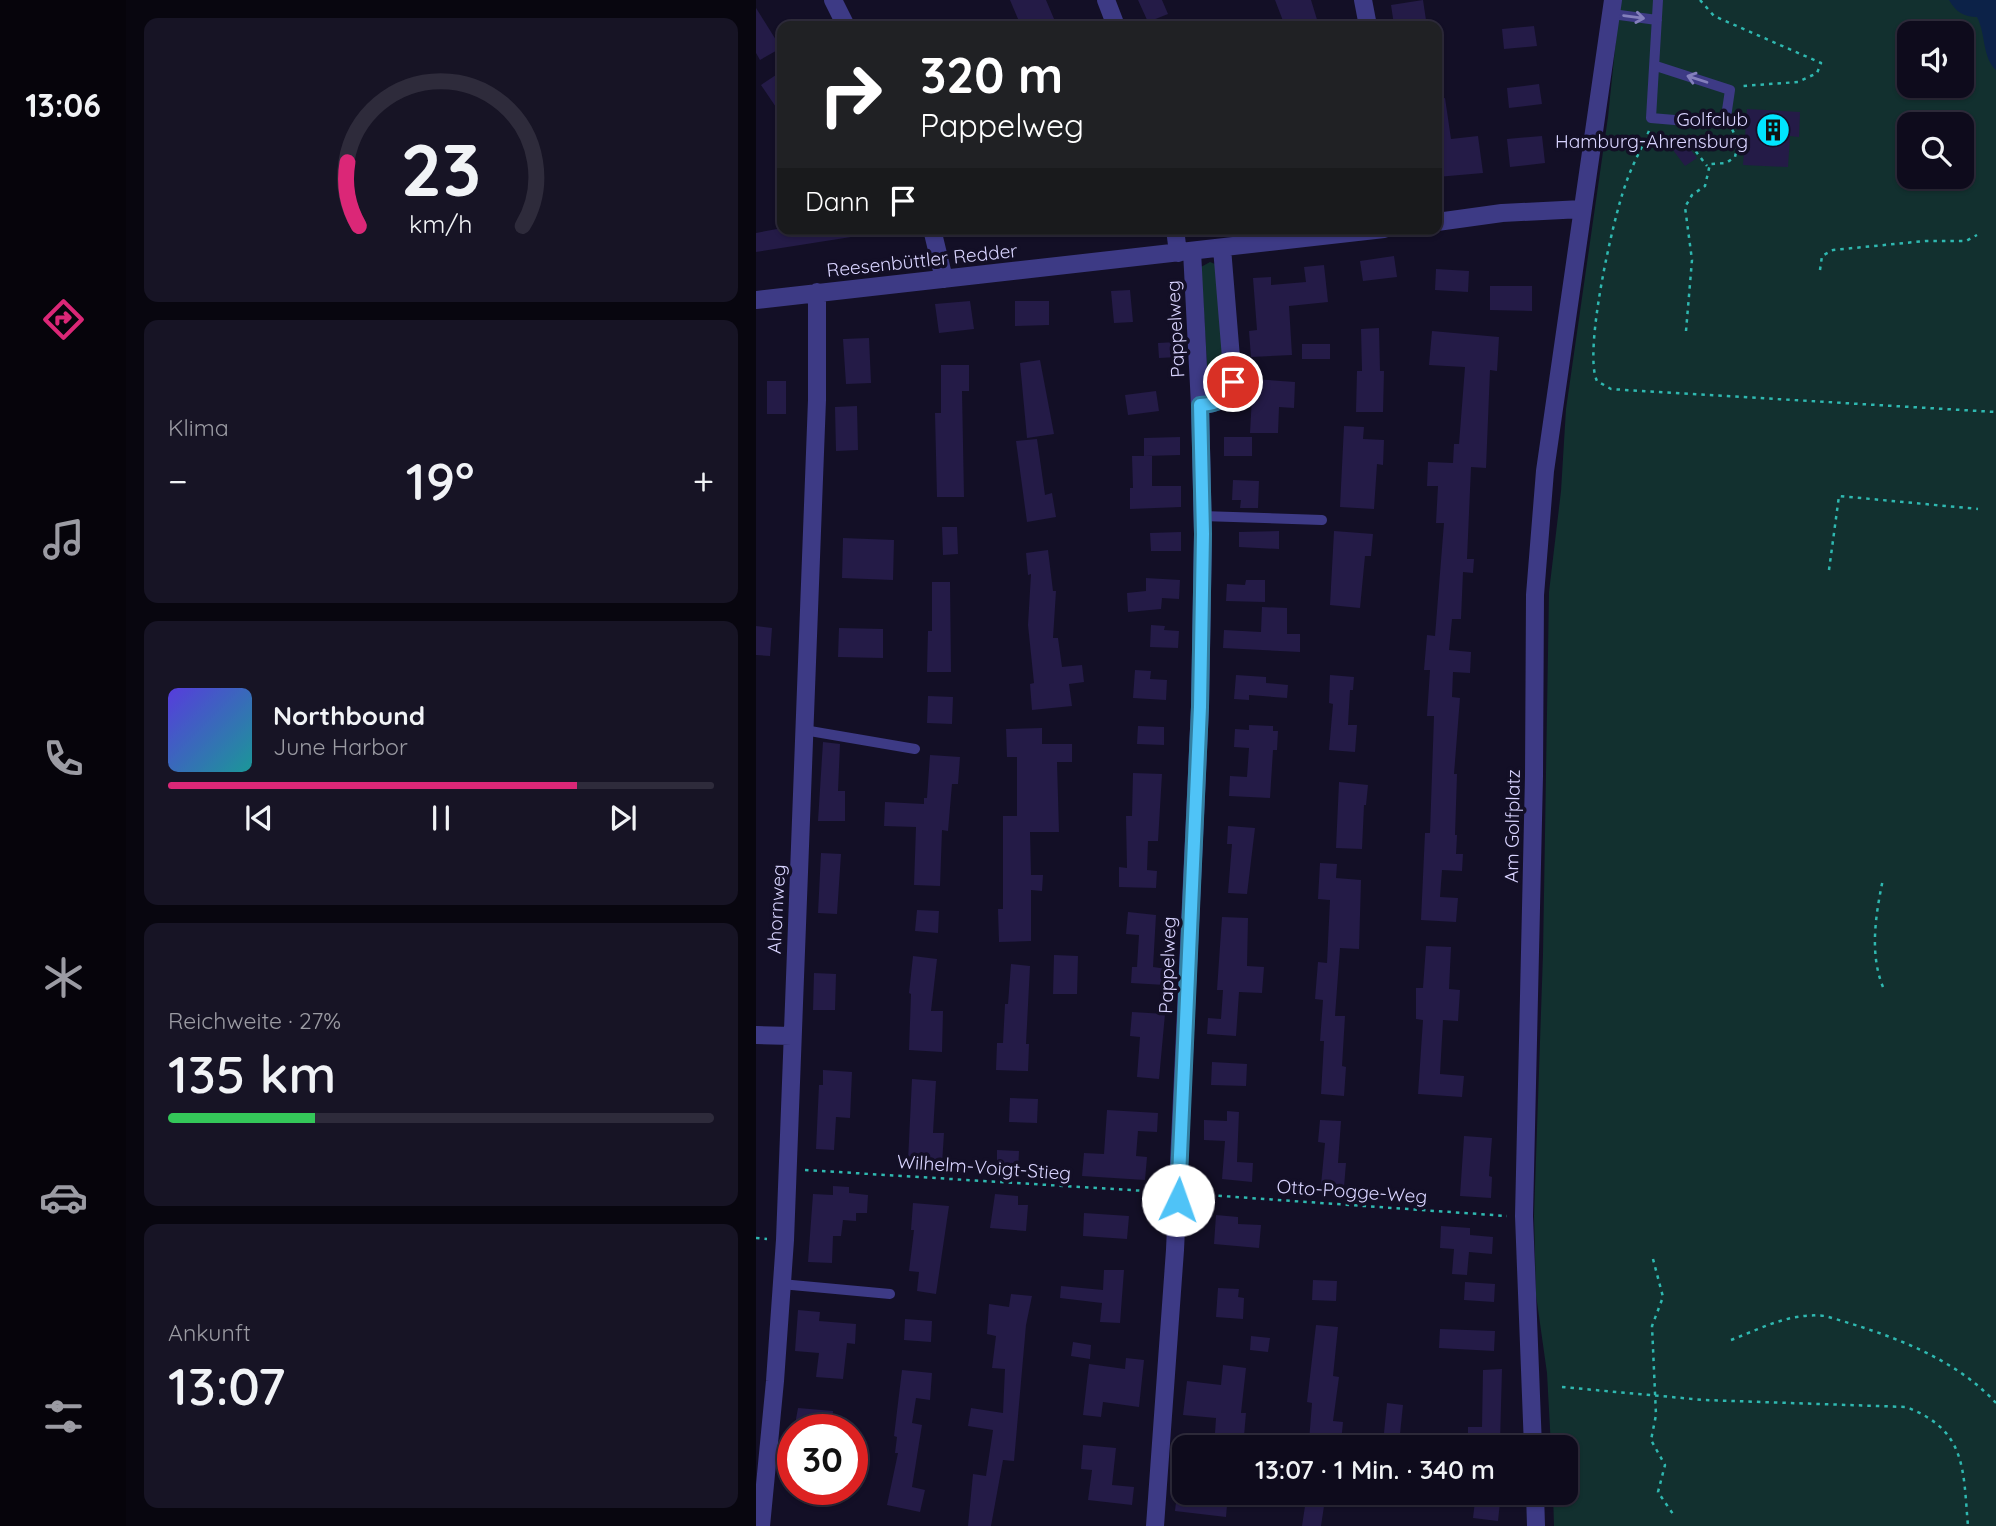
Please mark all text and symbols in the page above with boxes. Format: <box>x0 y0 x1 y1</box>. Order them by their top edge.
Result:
one-way arrow <box>1622 11 1645 24</box>
map controls <box>1897 21 1974 189</box>
button: sound <box>1897 21 1974 98</box>
text: 320 m <box>920 44 1063 105</box>
icon: right <box>805 49 896 140</box>
one-way arrow <box>1686 72 1708 84</box>
text: 13:06 <box>25 85 101 125</box>
text: Pappelweg <box>920 105 1084 145</box>
place label: Golfclub Hamburg-Ahrensburg <box>1555 107 1748 153</box>
building icon: Golfclub Hamburg-Ahrensburg <box>1754 111 1792 149</box>
button: search <box>1897 112 1974 189</box>
text: 23 <box>401 123 481 214</box>
icon: arrive <box>884 182 922 220</box>
text: Dann <box>805 185 870 218</box>
text: km/h <box>409 208 473 239</box>
street label: Reesenbüttler Redder <box>825 238 1019 282</box>
street label: Pappelweg <box>1160 280 1190 378</box>
icon: directions <box>39 295 88 344</box>
pin <box>1203 352 1263 412</box>
icon: arrive <box>1214 363 1252 401</box>
text: Klima <box>168 413 229 442</box>
text: 19° <box>406 448 475 513</box>
text: − <box>168 457 188 505</box>
text: + <box>693 457 714 505</box>
icon: music <box>39 515 88 564</box>
text: Northbound <box>273 699 425 732</box>
text: June Harbor <box>273 732 408 761</box>
icon: phone <box>39 734 88 783</box>
street label: Am Golfplatz <box>1499 769 1525 883</box>
icon: previous <box>240 799 278 837</box>
icon: pause <box>422 799 460 837</box>
icon: next <box>604 799 642 837</box>
street label: Ahornweg <box>762 864 790 954</box>
street label: Pappelweg <box>1153 916 1181 1014</box>
icon: climate <box>39 953 88 1002</box>
text: Reichweite · 27% <box>168 1006 341 1035</box>
text: 135 km <box>168 1041 336 1106</box>
street label: Wilhelm-Voigt-Stieg <box>896 1149 1072 1185</box>
position arrow <box>1141 1163 1215 1237</box>
icon: car <box>39 1173 88 1222</box>
street label: Otto-Pogge-Weg <box>1276 1174 1428 1208</box>
text: Ankunft <box>168 1318 251 1347</box>
text: 13:07 <box>168 1353 286 1418</box>
icon: filters <box>39 1392 88 1441</box>
speed limit sign: 30 <box>777 1414 868 1505</box>
text: 13:07 · 1 Min. · 340 m <box>1255 1453 1495 1486</box>

